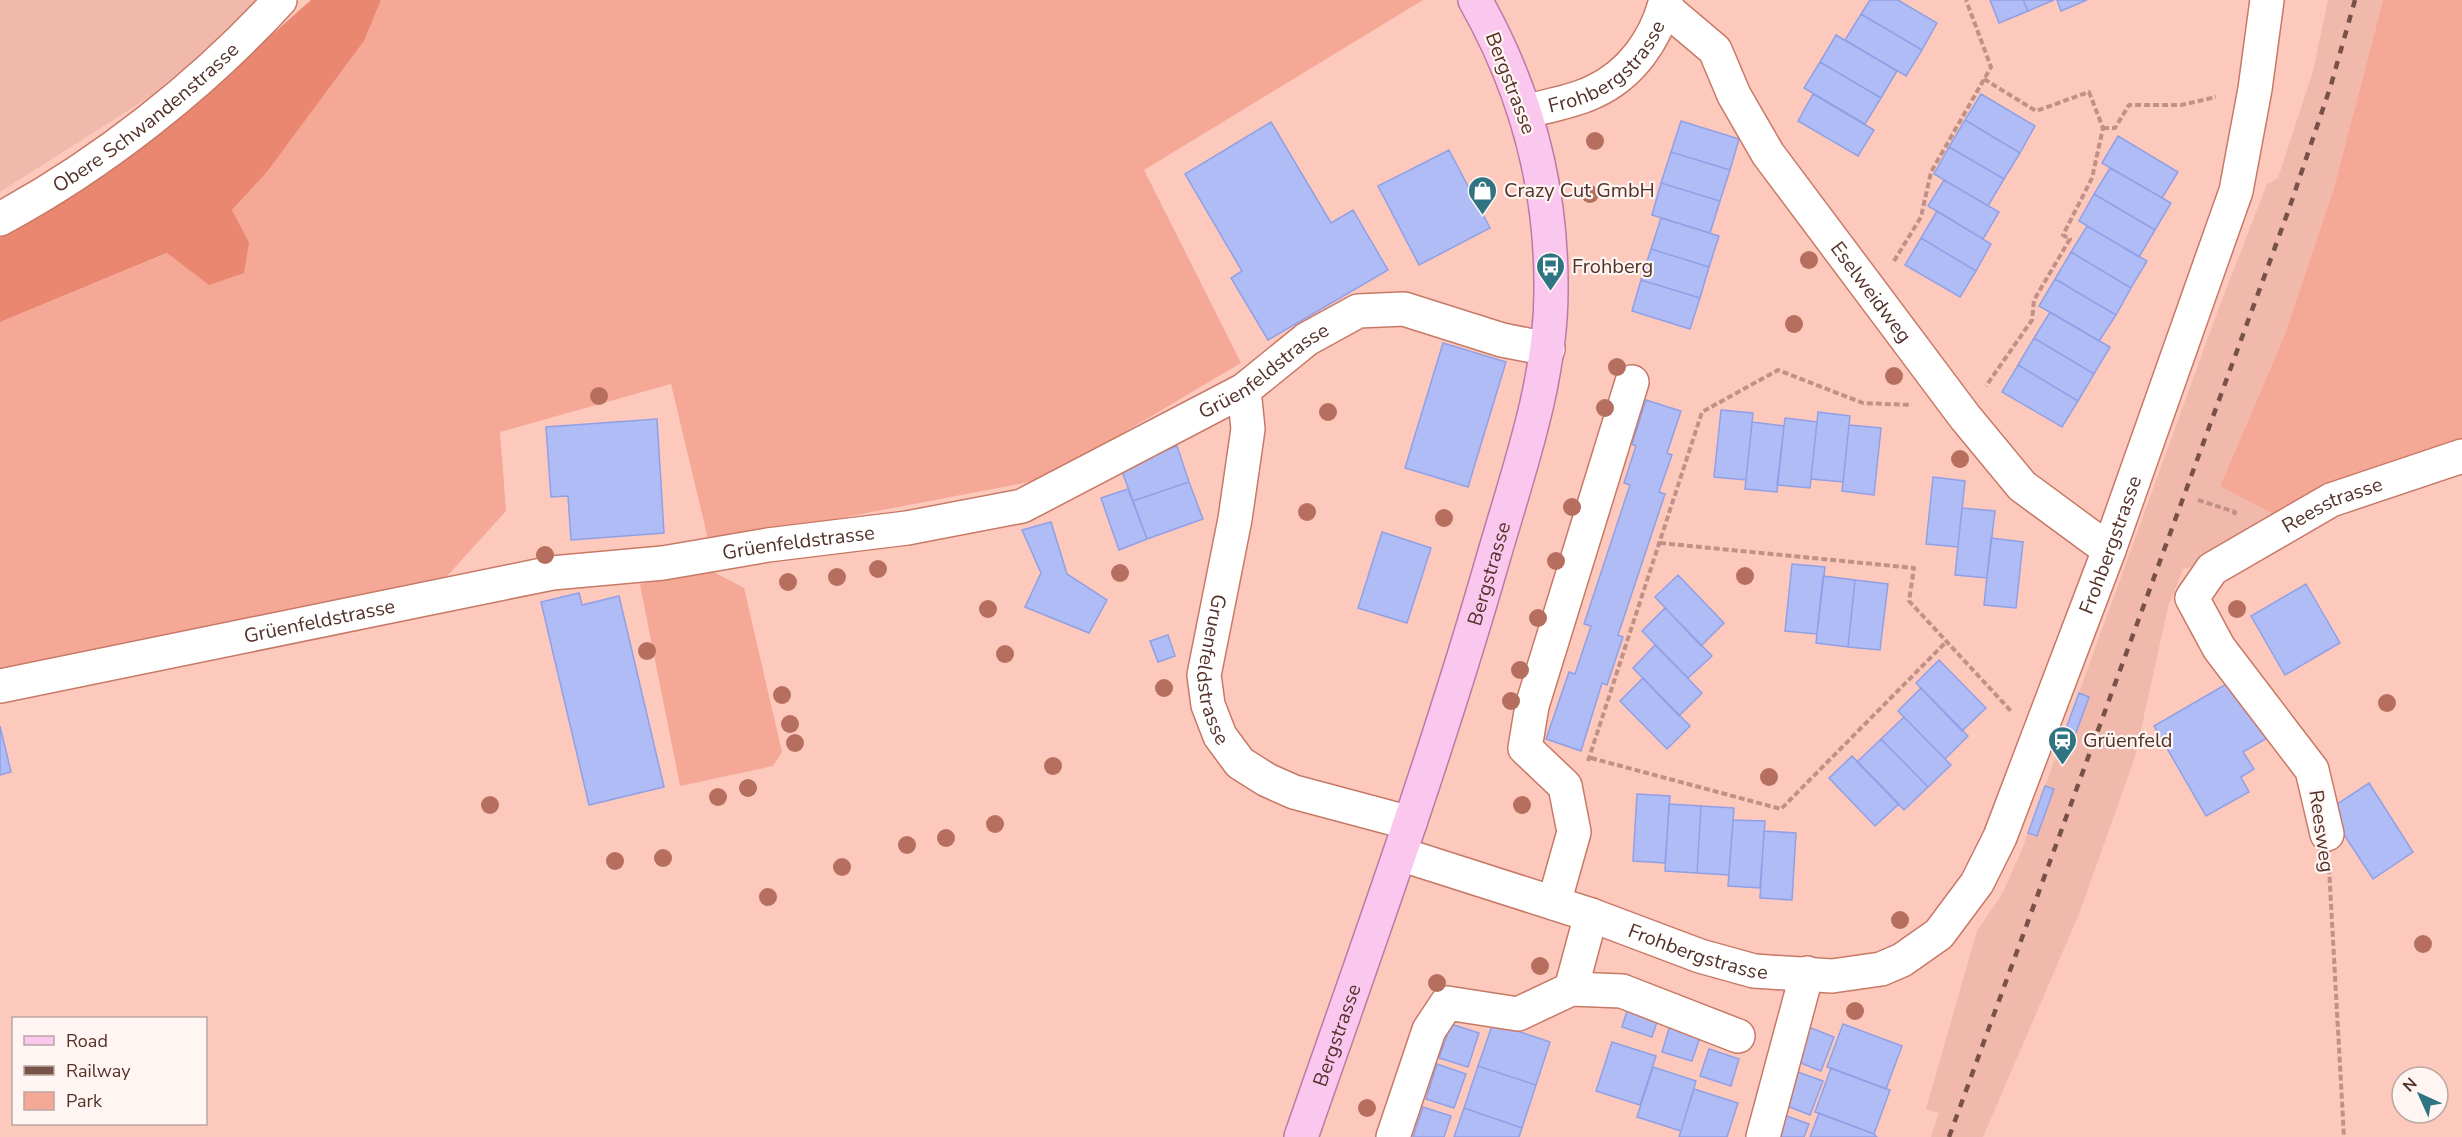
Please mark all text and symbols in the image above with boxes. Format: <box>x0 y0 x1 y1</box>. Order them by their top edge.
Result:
street label: Frohbergstrasse <box>1545 16 1672 120</box>
street label: Bergstrasse <box>1479 28 1542 138</box>
street label: Obere Schwandenstrasse <box>48 36 245 199</box>
shop icon: Crazy Cut GmbH <box>1467 174 1499 216</box>
place label: Crazy Cut GmbH <box>1504 177 1655 204</box>
street label: Eselweidweg <box>1824 236 1918 348</box>
bus stop icon: Frohberg <box>1535 250 1567 292</box>
place label: Frohberg <box>1572 253 1653 280</box>
street label: Grüenfeldstrasse <box>1194 317 1334 425</box>
street label: Reesstrasse <box>2277 471 2386 540</box>
street label: Frohbergstrasse <box>2073 472 2148 618</box>
street label: Grüenfeldstrasse <box>720 519 876 567</box>
street label: Bergstrasse <box>1461 519 1517 629</box>
street label: Grüenfeldstrasse <box>242 592 397 650</box>
street label: Gruenfeldstrasse <box>1190 592 1235 751</box>
station icon: Grüenfeld <box>2046 724 2078 766</box>
place label: Grüenfeld <box>2083 727 2172 754</box>
street label: Reesweg <box>2302 788 2341 874</box>
street label: Frohbergstrasse <box>1624 917 1769 986</box>
street label: Bergstrasse <box>1307 980 1368 1090</box>
legend <box>12 1017 207 1125</box>
text: Road <box>66 1029 108 1053</box>
text: Railway <box>66 1059 131 1083</box>
north arrow <box>2390 1065 2450 1125</box>
text: N <box>2398 1073 2422 1097</box>
text: Park <box>66 1089 103 1113</box>

